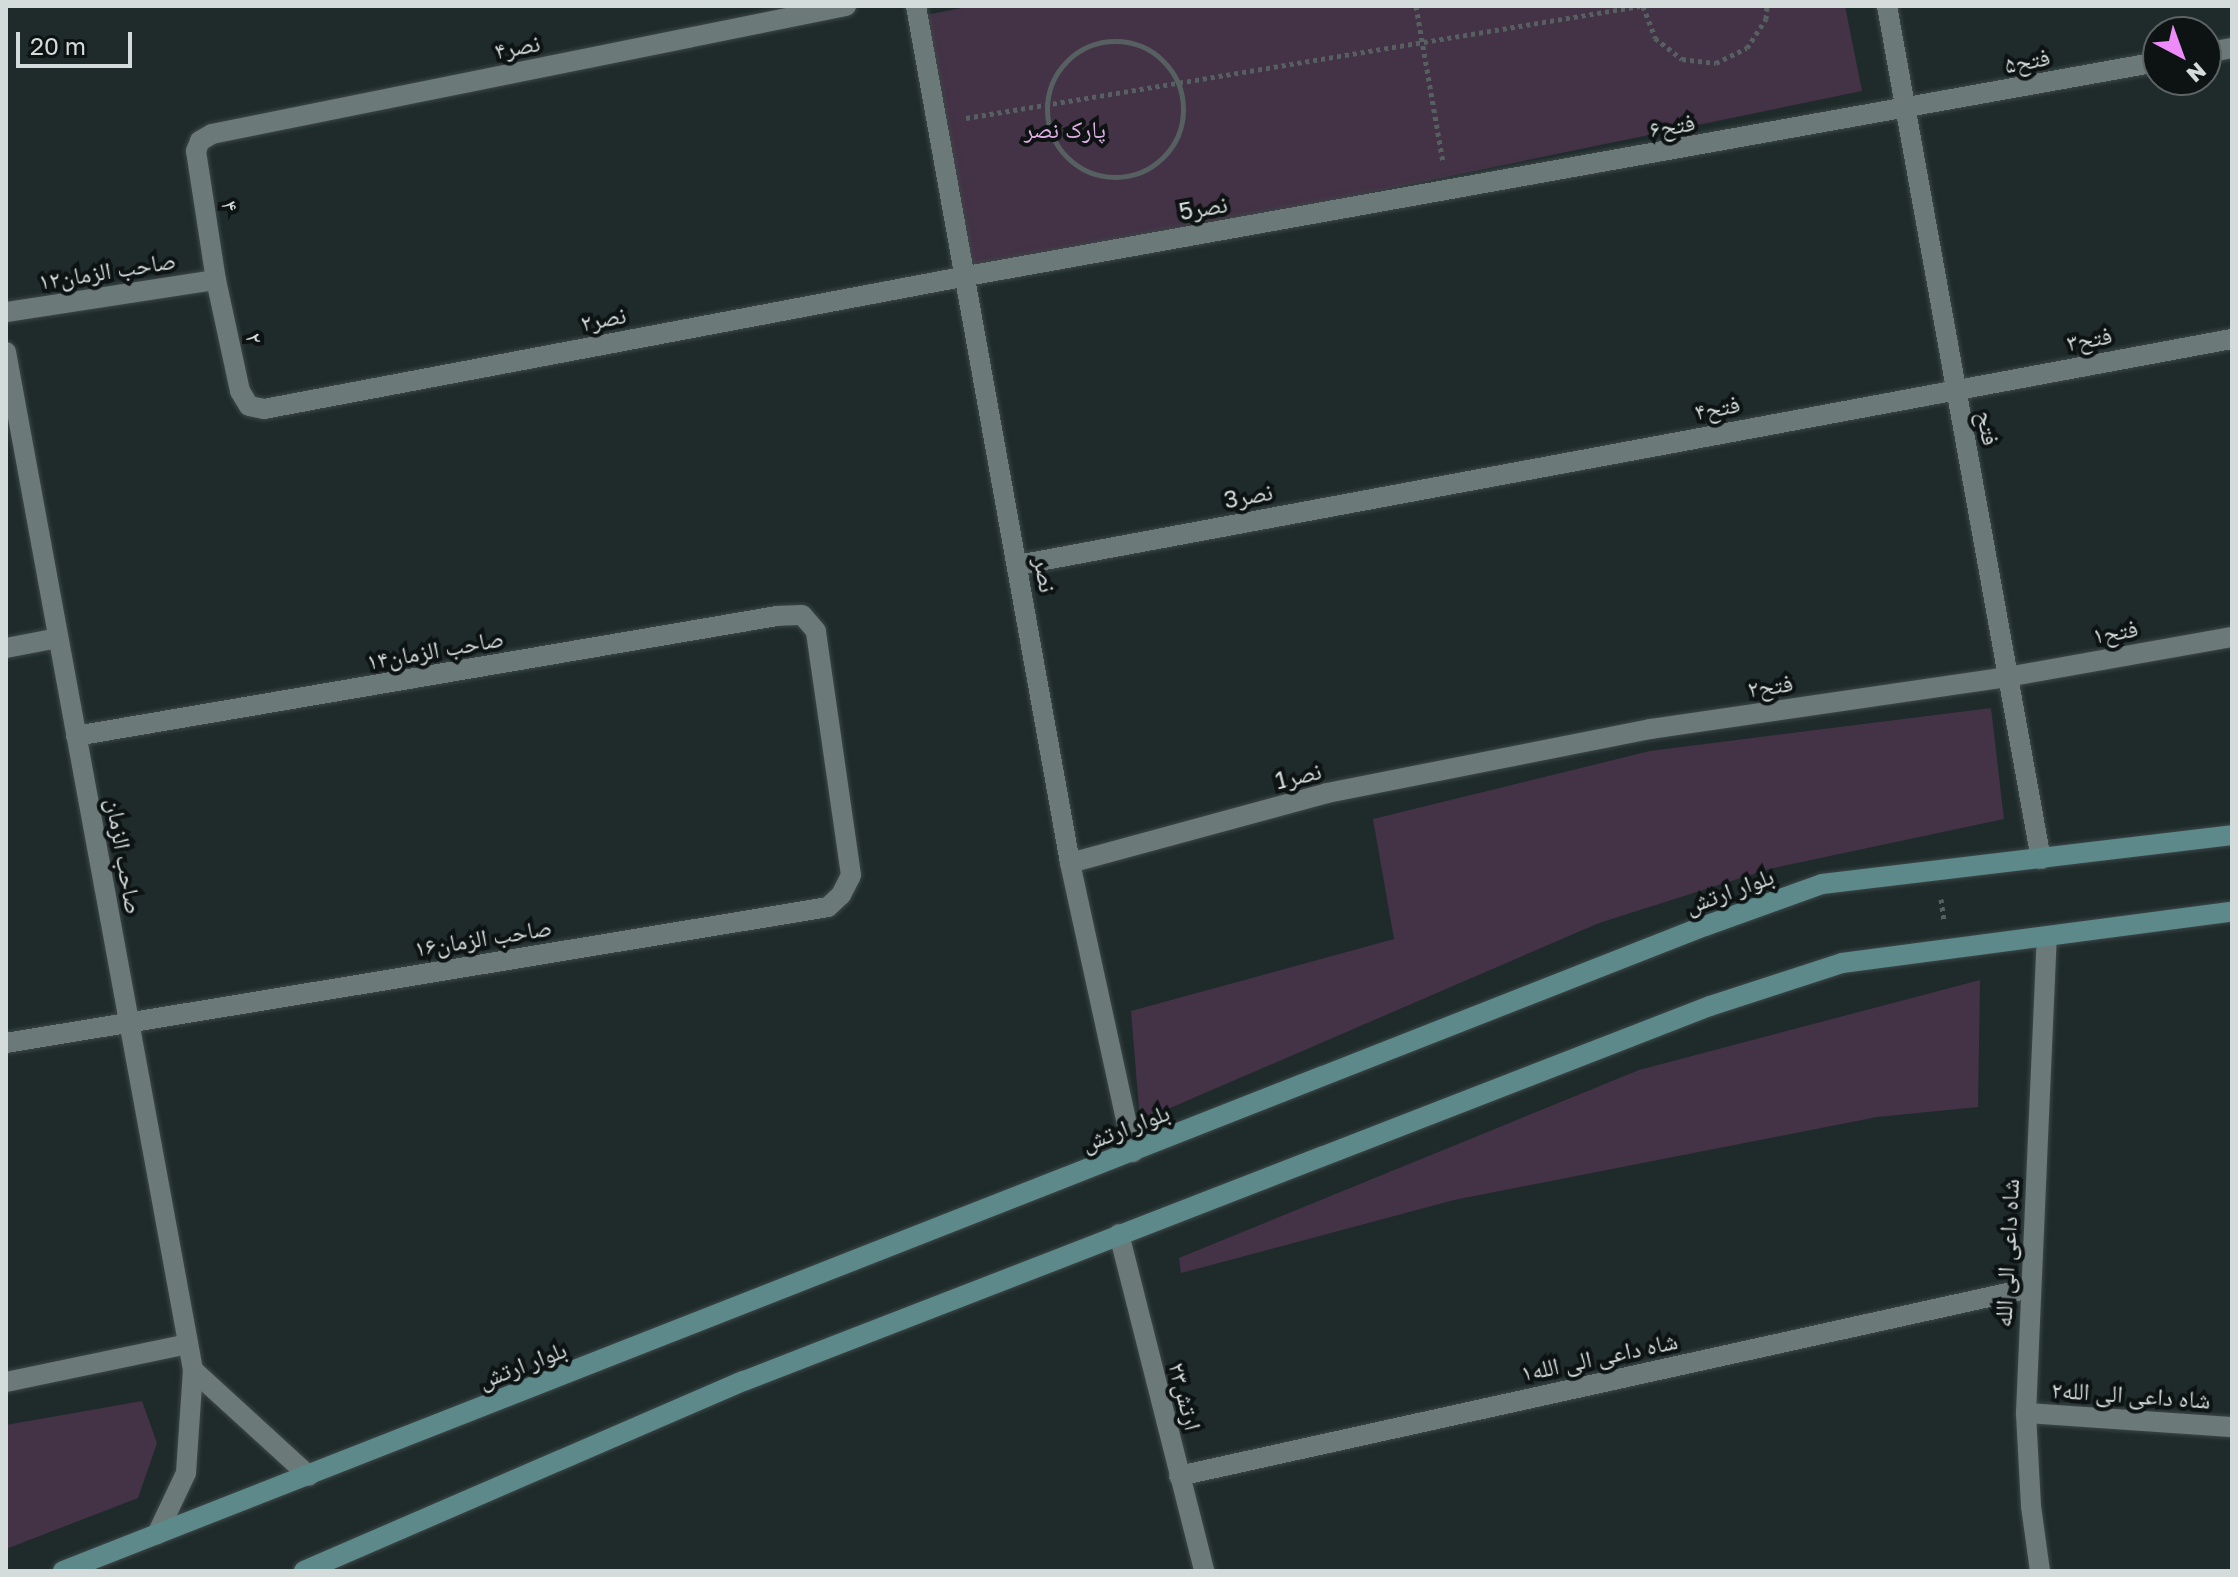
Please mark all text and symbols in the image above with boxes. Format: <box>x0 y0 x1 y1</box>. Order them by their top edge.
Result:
scale bar <box>20 16 136 66</box>
north arrow <box>2142 16 2222 96</box>
street label: ۴نصر <box>492 28 542 64</box>
text: 20 m <box>30 31 86 60</box>
street label: ۵فتح <box>2002 42 2052 78</box>
text: N <box>2182 57 2212 89</box>
street label: ۶فتح <box>1647 107 1697 143</box>
park label: پارک نصر <box>1024 115 1106 143</box>
street label: 5نصر <box>1176 189 1230 225</box>
street label: ۴ <box>216 198 246 214</box>
street label: صاحب الزمان۱۲ <box>36 245 178 295</box>
street label: نصر۲ <box>578 300 628 336</box>
street label: ۳فتح <box>2064 320 2114 356</box>
street label: ۲ <box>240 330 270 346</box>
street label: فتح۴ <box>1692 389 1742 425</box>
street label: فتح <box>1972 408 2006 448</box>
street label: 3نصر <box>1221 476 1275 514</box>
street label: نصر <box>1029 555 1063 595</box>
street label: ۱فتح <box>2090 613 2140 649</box>
street label: صاحب الزمان۱۴ <box>364 623 506 675</box>
street label: ۲فتح <box>1745 668 1795 702</box>
street label: 1نصر <box>1272 755 1324 795</box>
street label: صاحب الزمان <box>101 796 149 916</box>
street label: بلوار ارتش <box>1681 861 1777 919</box>
street label: صاحب الزمان۱۶ <box>412 912 554 962</box>
street label: بلوار ارتش <box>1077 1097 1173 1157</box>
street label: شاه داعی الی الله <box>1988 1178 2024 1328</box>
street label: شاه داعی الی الله۱ <box>1518 1325 1680 1387</box>
street label: بلوار ارتش <box>474 1334 570 1394</box>
street label: ارتش۲۳ <box>1164 1359 1208 1433</box>
street label: شاه داعی الی الله۲ <box>2050 1374 2212 1414</box>

